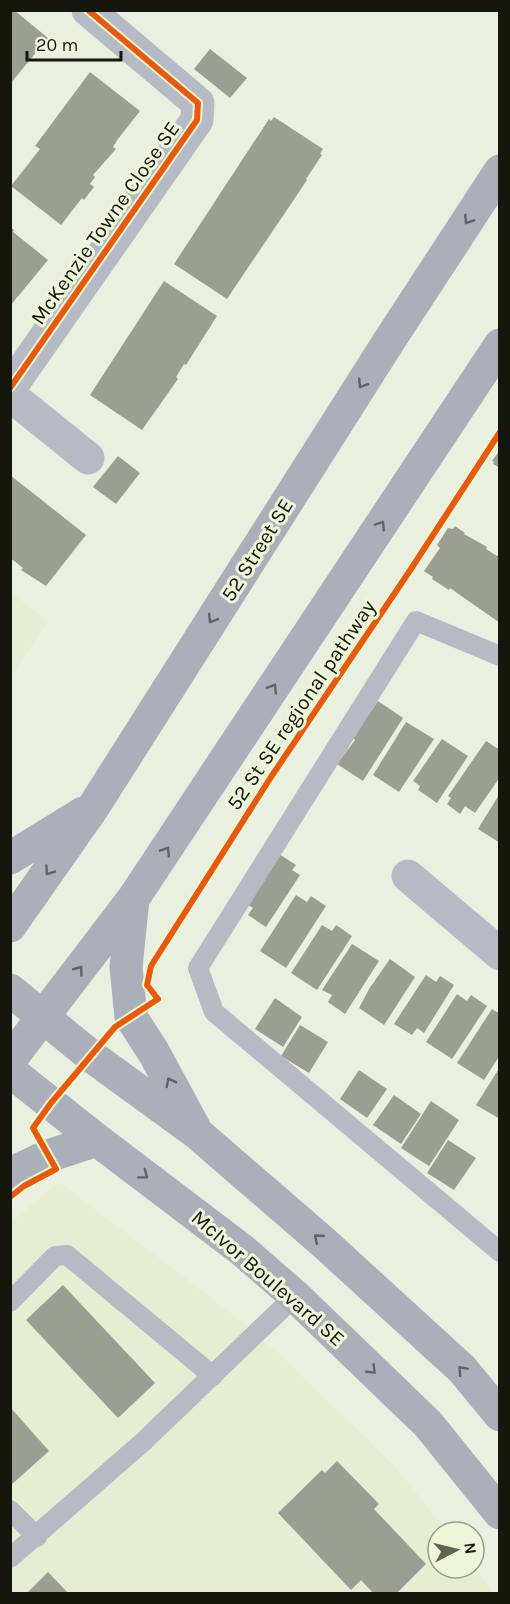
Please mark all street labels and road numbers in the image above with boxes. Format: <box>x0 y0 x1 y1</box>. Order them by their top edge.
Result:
street label: McKenzie Towne Close SE <box>26 117 184 329</box>
street label: 52 Street SE <box>216 494 298 606</box>
street label: 52 St SE regional pathway <box>222 595 380 815</box>
street label: McIvor Boulevard SE <box>187 1205 349 1351</box>

